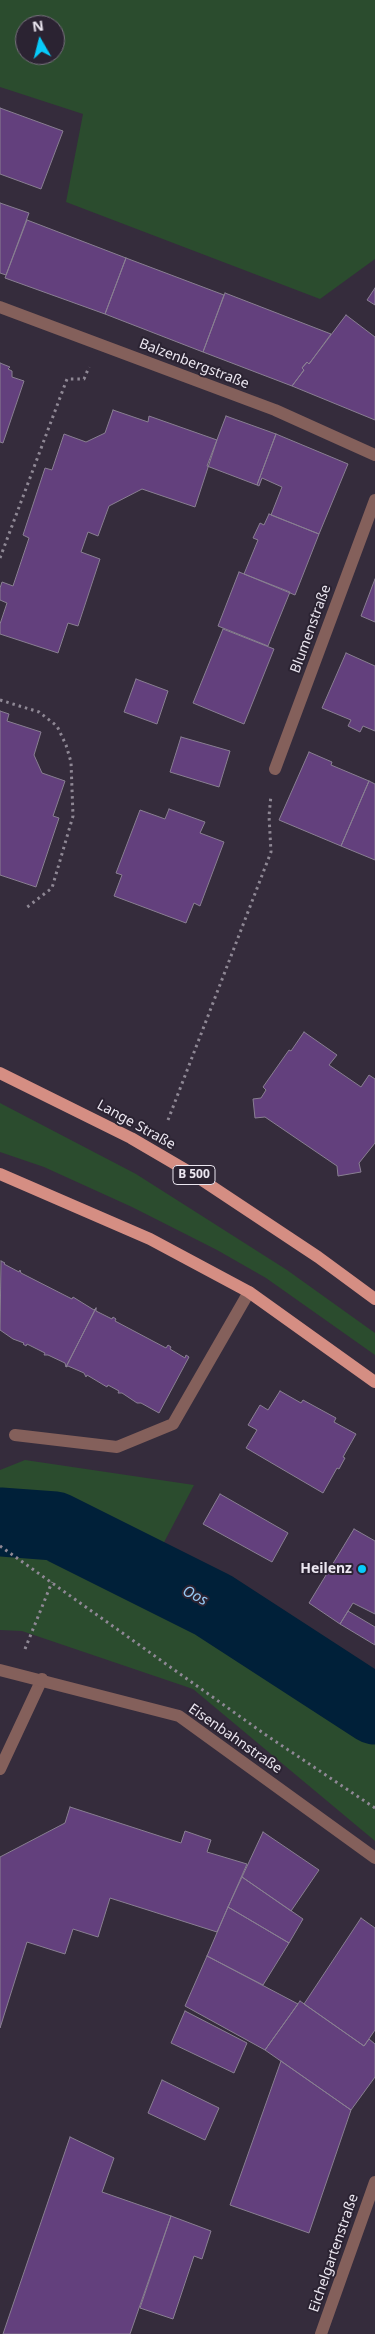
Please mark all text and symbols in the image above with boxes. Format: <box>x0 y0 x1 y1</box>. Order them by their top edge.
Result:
north arrow <box>15 15 65 65</box>
text: N <box>31 15 45 36</box>
street label: Balzenbergstraße <box>137 335 251 393</box>
street label: Blumenstraße <box>287 583 335 675</box>
street label: Lange Straße <box>94 1097 178 1153</box>
road number: B 500 <box>173 1166 215 1184</box>
place label: Heilenz <box>300 1561 352 1577</box>
marker: Heilenz <box>356 1563 368 1575</box>
water label: Oos <box>179 1582 211 1610</box>
street label: Eisenbahnstraße <box>185 1700 285 1778</box>
street label: Eichelgartenstraße <box>306 2192 362 2314</box>

